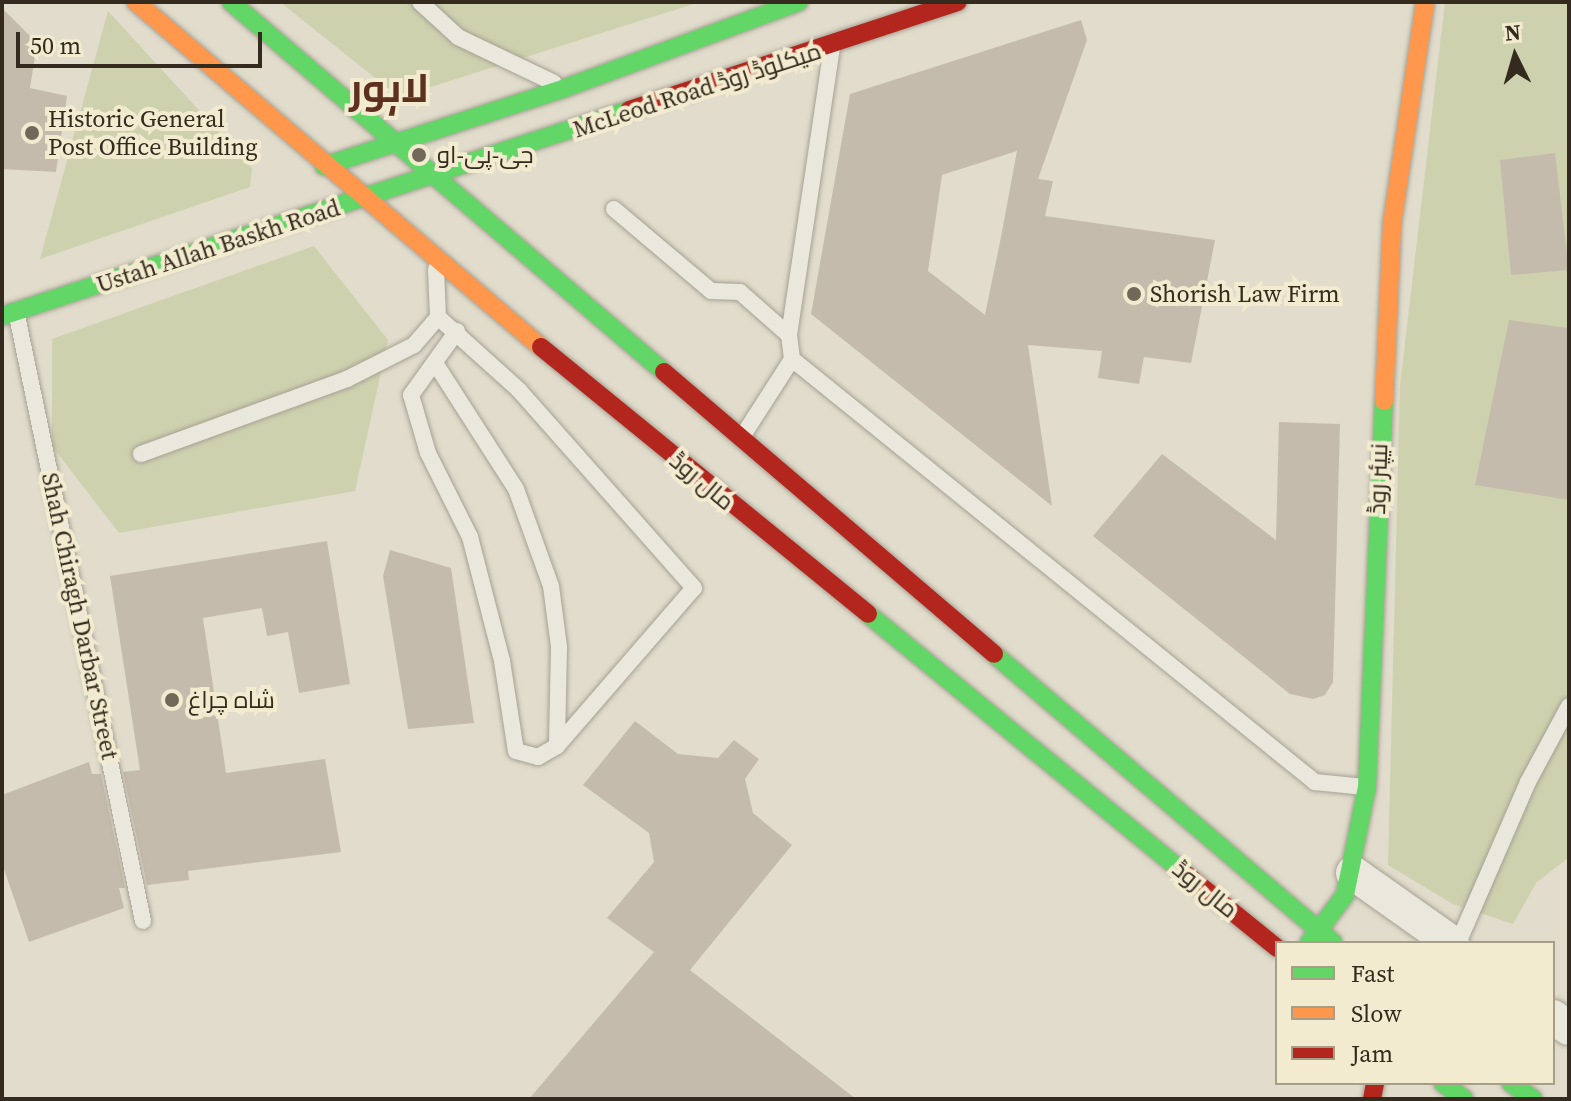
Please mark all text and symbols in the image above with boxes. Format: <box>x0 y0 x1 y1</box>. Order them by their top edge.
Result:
scale bar <box>20 16 266 66</box>
north arrow <box>1475 16 1555 96</box>
text: N <box>1504 16 1522 48</box>
text: 50 m <box>30 29 81 62</box>
street label: McLeod Road میکلوڈ روڈ <box>569 36 825 144</box>
district label: لاہور <box>349 64 429 112</box>
place label: Historic General Post Office Building <box>48 105 258 161</box>
marker: Historic General Post Office Building <box>23 124 41 142</box>
place label: جی-پی-او <box>437 141 534 169</box>
marker: جی-پی-او <box>408 144 430 166</box>
street label: Ustah Allah Baskh Road <box>93 193 343 299</box>
place label: Shorish Law Firm <box>1150 280 1340 308</box>
marker: Shorish Law Firm <box>1125 285 1143 303</box>
street label: نیپئر روڈ <box>1362 443 1394 515</box>
street label: مال روڈ <box>664 446 740 516</box>
street label: Shah Chiragh Darbar Street <box>36 470 124 762</box>
place label: شاہ چراغ <box>188 686 275 714</box>
marker: شاہ چراغ <box>163 691 181 709</box>
street label: مال روڈ <box>1167 854 1243 924</box>
legend <box>1275 941 1555 1085</box>
text: Fast <box>1351 957 1394 990</box>
text: Slow <box>1351 997 1402 1030</box>
text: Jam <box>1351 1037 1393 1070</box>

